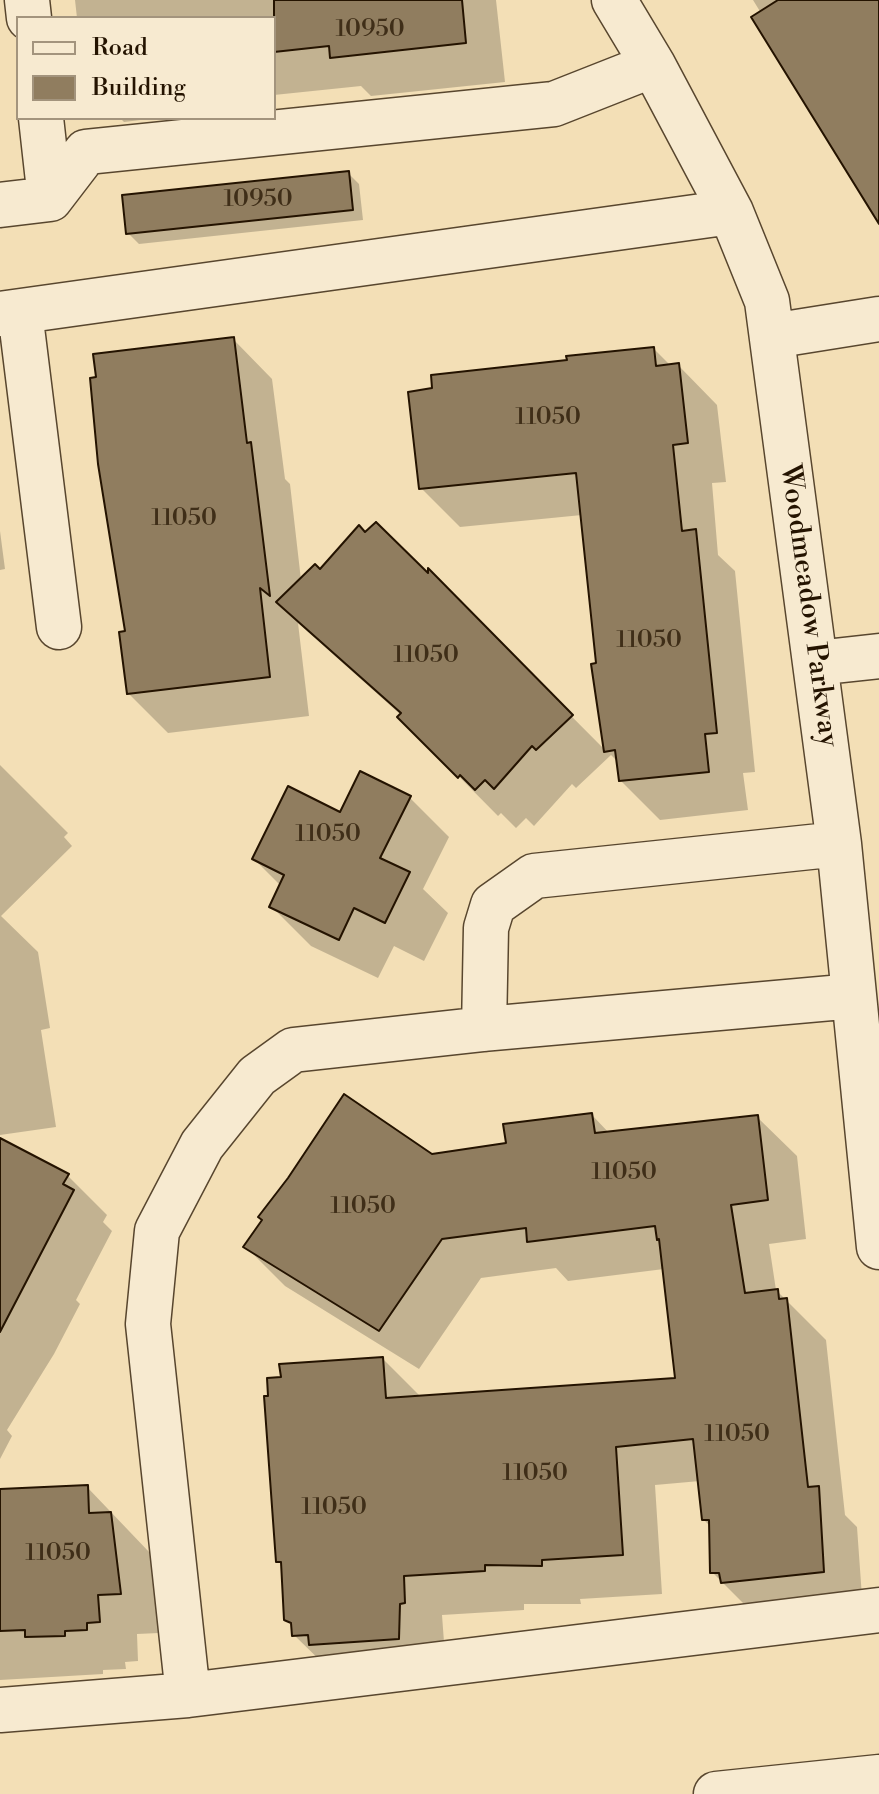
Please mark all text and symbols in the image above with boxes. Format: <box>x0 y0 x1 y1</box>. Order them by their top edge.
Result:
legend <box>16 16 276 120</box>
house number: 10950 <box>335 16 405 44</box>
text: Road <box>92 33 148 63</box>
text: Building <box>92 73 186 103</box>
house number: 10950 <box>223 186 293 214</box>
house number: 11050 <box>515 404 581 432</box>
street label: Woodmeadow Parkway <box>772 463 844 749</box>
house number: 11050 <box>151 505 217 533</box>
house number: 11050 <box>616 627 682 655</box>
house number: 11050 <box>393 642 459 670</box>
house number: 11050 <box>295 821 361 849</box>
house number: 11050 <box>591 1159 657 1187</box>
house number: 11050 <box>330 1193 396 1221</box>
house number: 11050 <box>704 1421 770 1449</box>
house number: 11050 <box>502 1460 568 1488</box>
house number: 11050 <box>301 1494 367 1522</box>
house number: 11050 <box>25 1540 91 1568</box>

